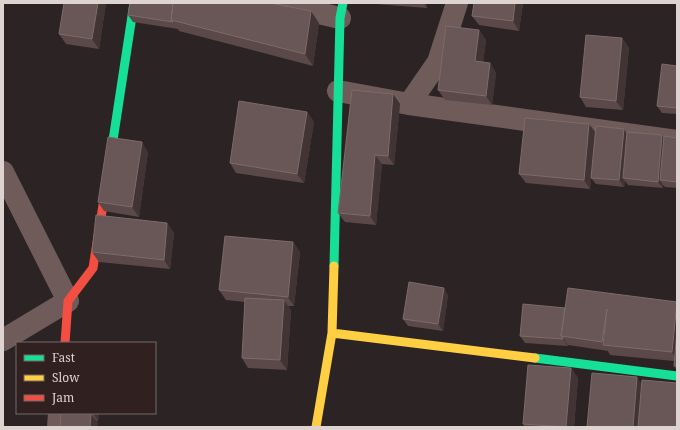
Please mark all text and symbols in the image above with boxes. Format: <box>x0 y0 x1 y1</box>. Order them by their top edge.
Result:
legend <box>16 342 156 414</box>
text: Fast <box>52 349 75 366</box>
text: Slow <box>52 369 80 386</box>
text: Jam <box>51 389 74 406</box>

